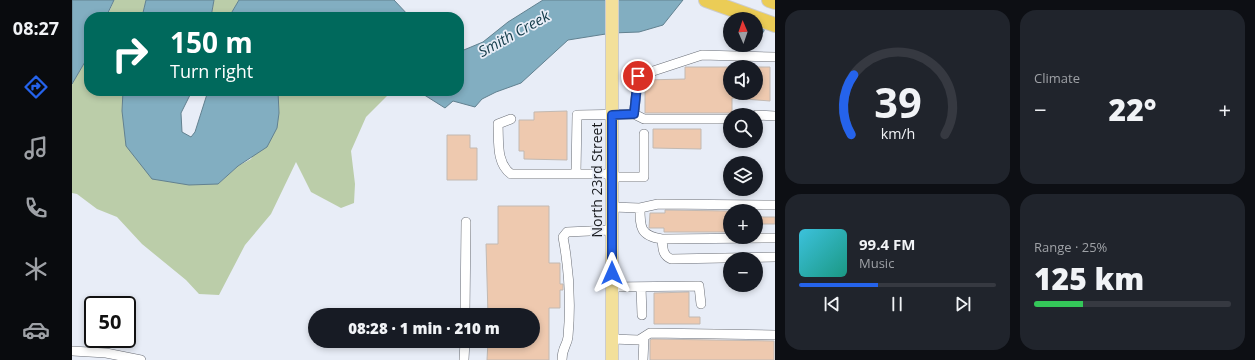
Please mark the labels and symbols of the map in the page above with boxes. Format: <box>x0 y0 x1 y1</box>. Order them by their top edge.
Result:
water label: Smith Creek <box>474 5 553 61</box>
north arrow <box>723 12 763 52</box>
pin <box>621 59 655 93</box>
street label: North 23rd Street <box>587 123 606 237</box>
position arrow <box>591 252 633 294</box>
speed limit sign: 50 <box>84 296 136 348</box>

